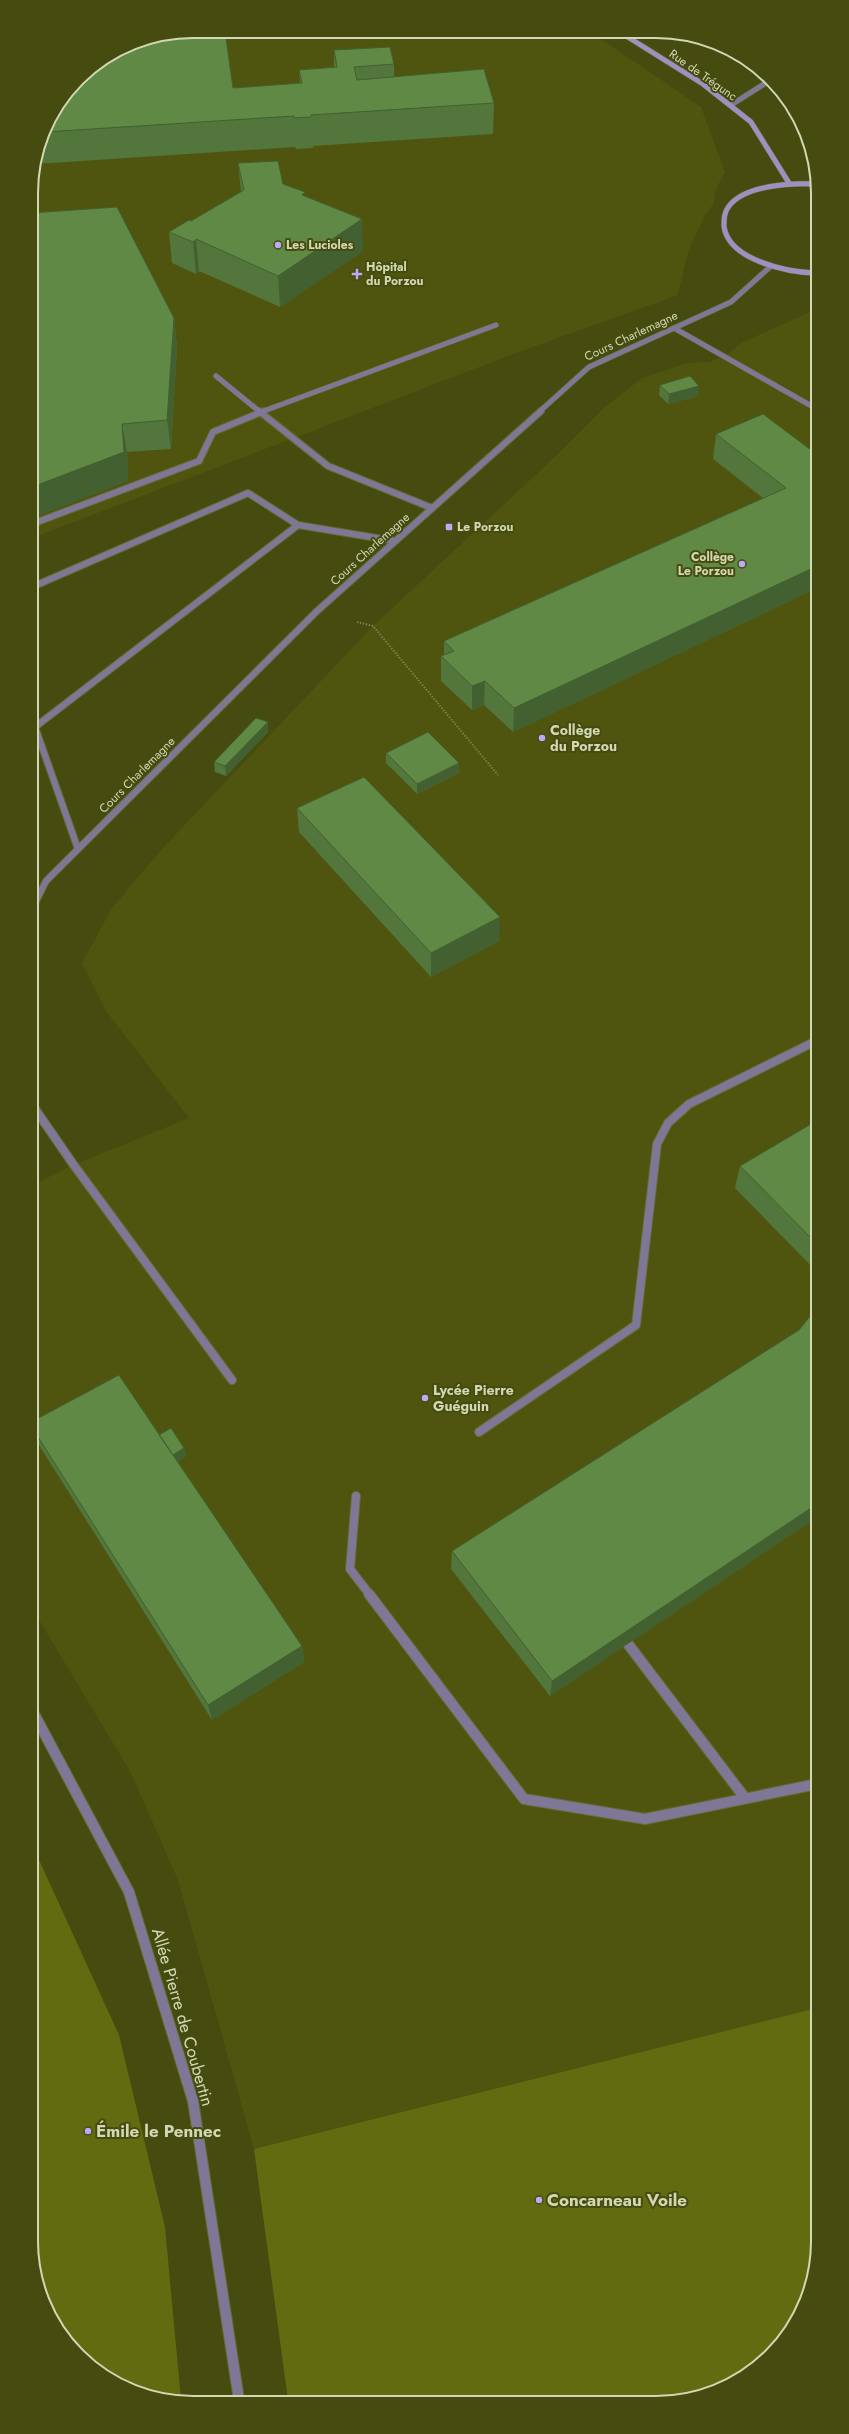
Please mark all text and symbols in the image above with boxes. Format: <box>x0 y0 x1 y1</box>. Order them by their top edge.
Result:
street label: Rue de Trégunc <box>665 45 741 105</box>
place label: Les Lucioles <box>286 236 354 254</box>
marker: Les Lucioles <box>273 240 283 250</box>
place label: Hôpital du Porzou <box>366 258 424 290</box>
marker: Hôpital du Porzou <box>351 268 363 280</box>
street label: Cours Charlemagne <box>581 306 681 366</box>
street label: Cours Charlemagne <box>326 508 414 590</box>
place label: Le Porzou <box>457 518 513 536</box>
marker: Le Porzou <box>444 522 454 532</box>
place label: Collège Le Porzou <box>678 548 734 580</box>
marker: Collège Le Porzou <box>737 559 747 569</box>
place label: Collège du Porzou <box>550 720 617 756</box>
street label: Cours Charlemagne <box>95 733 179 817</box>
marker: Collège du Porzou <box>537 733 547 743</box>
place label: Lycée Pierre Guéguin <box>433 1380 514 1416</box>
marker: Lycée Pierre Guéguin <box>420 1393 430 1403</box>
street label: Allée Pierre de Coubertin <box>146 1925 220 2109</box>
place label: Émile le Pennec <box>96 2119 221 2143</box>
marker: Émile le Pennec <box>83 2126 93 2136</box>
place label: Concarneau Voile <box>547 2188 687 2212</box>
marker: Concarneau Voile <box>534 2195 544 2205</box>

